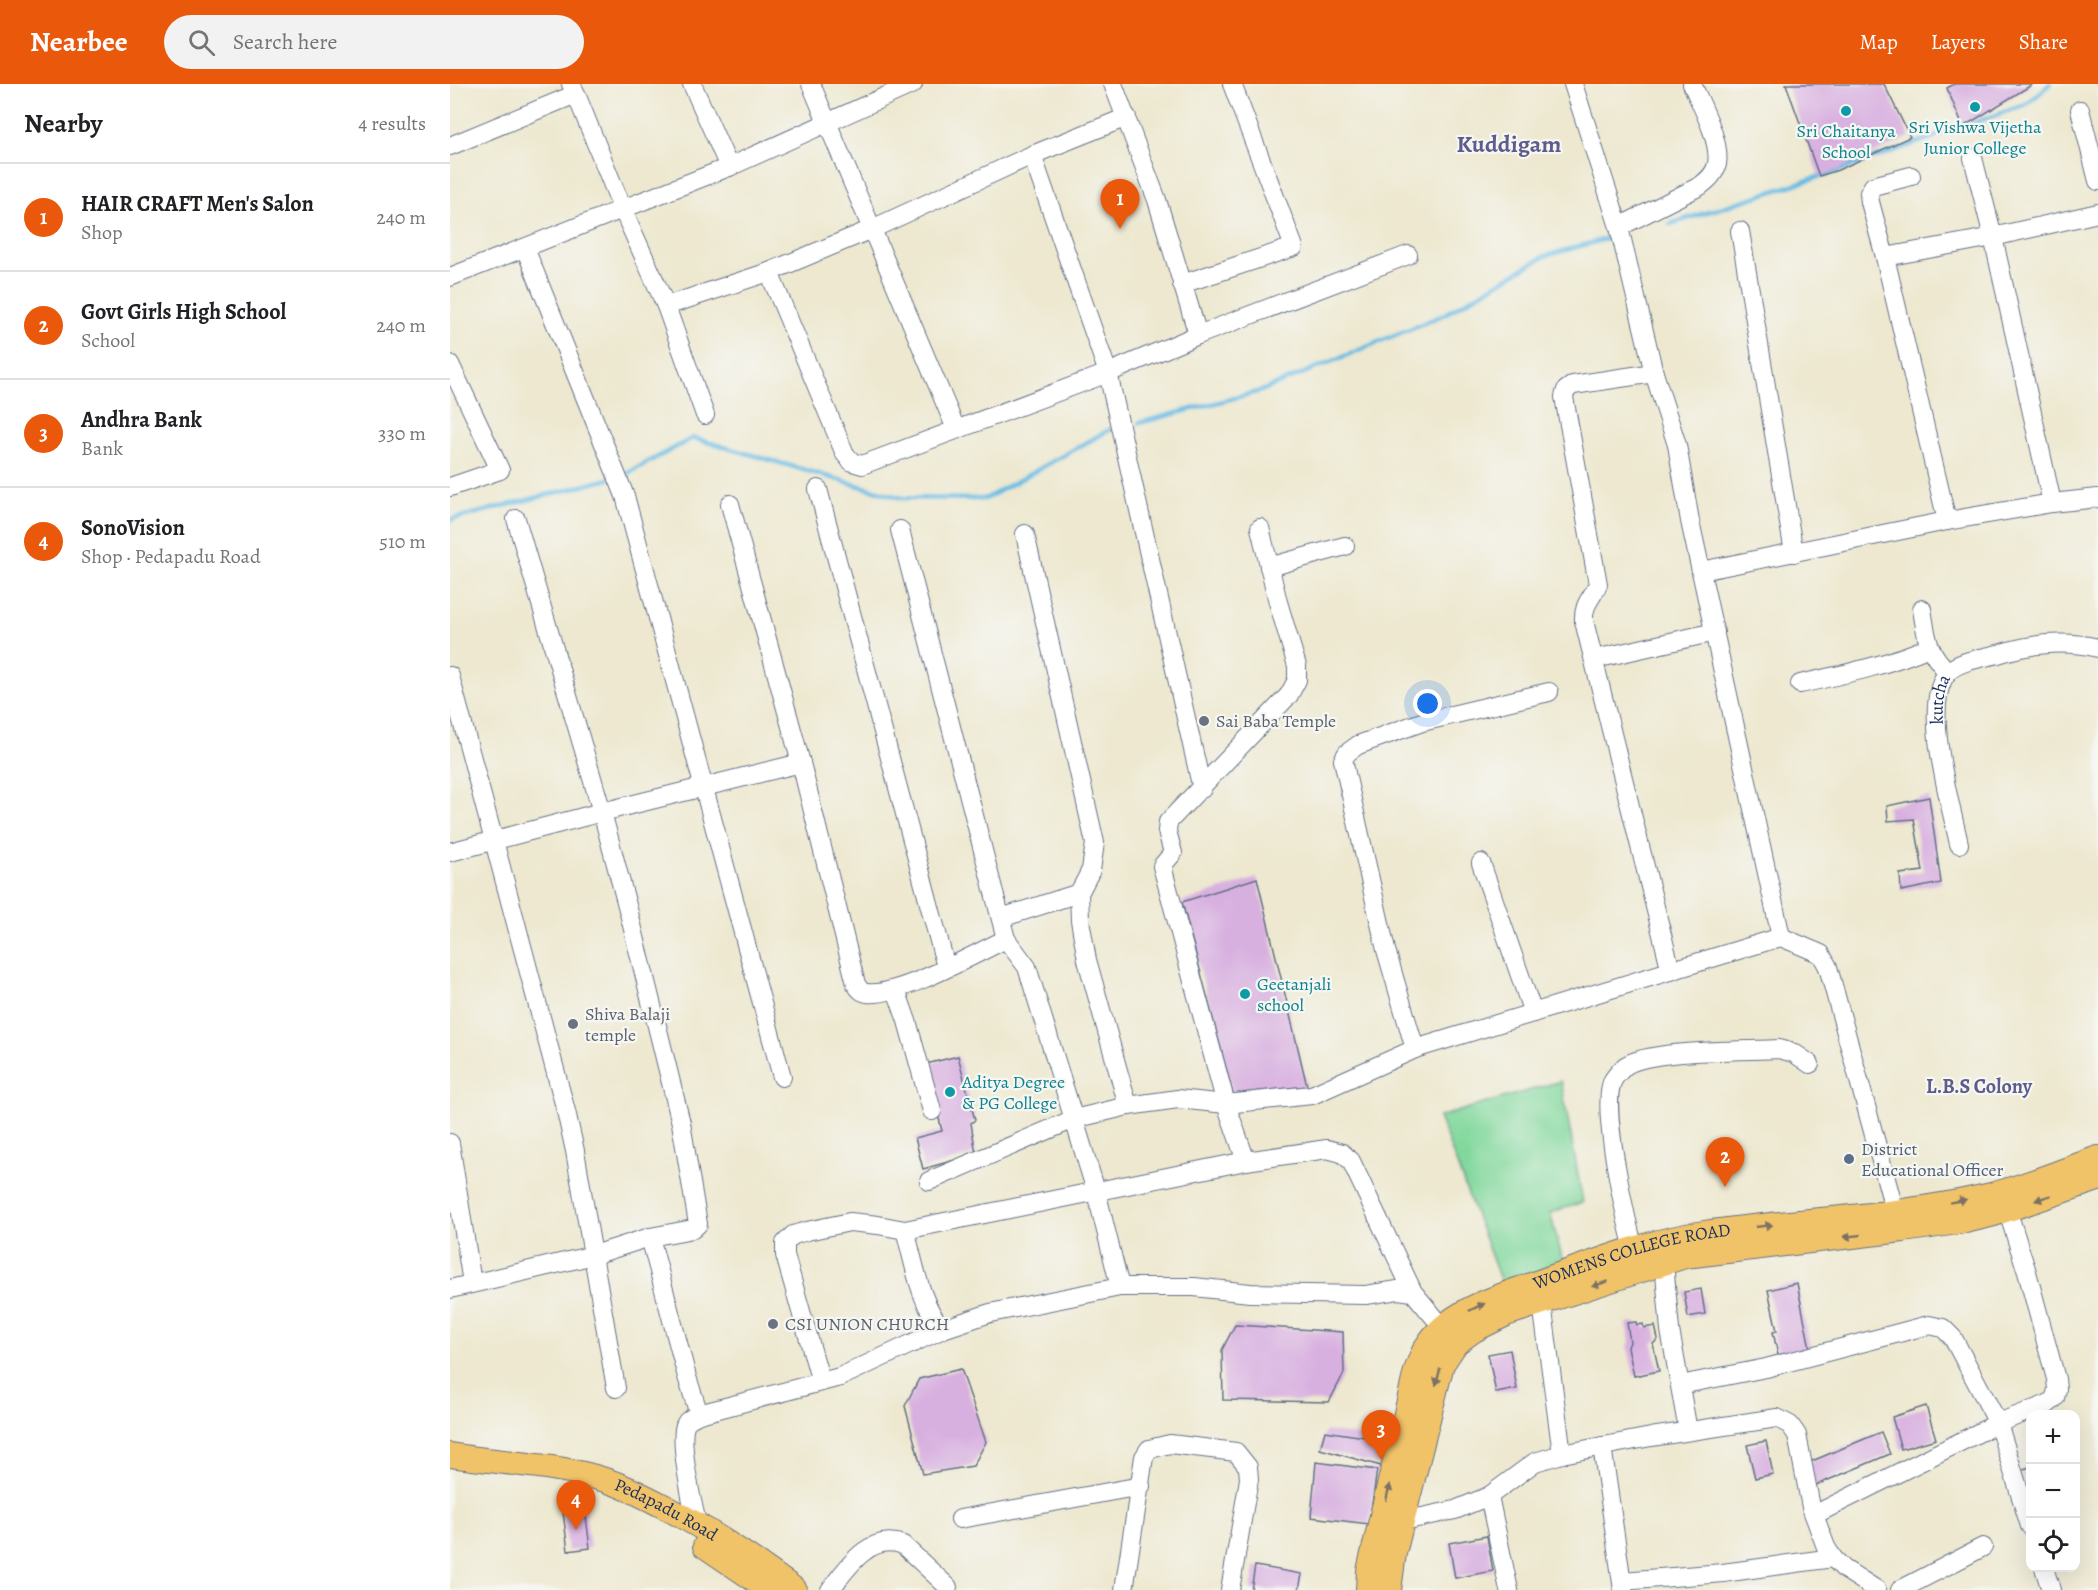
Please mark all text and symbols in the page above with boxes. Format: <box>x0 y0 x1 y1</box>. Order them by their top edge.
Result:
search box <box>164 15 584 69</box>
text: Nearbee <box>30 23 128 61</box>
icon: search <box>185 26 218 59</box>
text: Search here <box>233 27 337 57</box>
text: Map <box>1859 28 1898 56</box>
text: Layers <box>1931 28 1986 56</box>
text: Share <box>2019 28 2068 56</box>
marker: Sri Vishwa Vijetha Junior College <box>1968 100 1982 114</box>
marker: Sri Chaitanya School <box>1839 104 1853 118</box>
text: Nearby <box>24 106 103 141</box>
text: 4 results <box>358 110 426 137</box>
place label: Sri Vishwa Vijetha Junior College <box>1909 115 2042 160</box>
place label: Sri Chaitanya School <box>1796 119 1896 164</box>
district label: Kuddigam <box>1457 128 1561 160</box>
pin: 1 <box>1100 180 1140 229</box>
text: HAIR CRAFT Men's Salon <box>81 189 314 219</box>
text: 1 <box>40 204 47 231</box>
text: 240 m <box>376 204 426 231</box>
text: Shop <box>81 219 123 246</box>
text: Govt Girls High School <box>81 297 286 327</box>
text: 2 <box>39 312 48 339</box>
text: 240 m <box>376 312 426 339</box>
text: School <box>81 327 135 354</box>
text: Andhra Bank <box>81 405 202 435</box>
text: 3 <box>39 420 48 447</box>
text: 330 m <box>378 420 426 447</box>
text: Bank <box>81 435 123 462</box>
text: SonoVision <box>81 513 185 543</box>
text: 4 <box>39 528 48 555</box>
text: 510 m <box>379 528 426 555</box>
text: Shop · Pedapadu Road <box>81 543 261 570</box>
street label: kutcha <box>1925 669 1956 725</box>
your location <box>1413 689 1442 718</box>
place label: Sai Baba Temple <box>1216 709 1336 733</box>
marker: Sai Baba Temple <box>1197 714 1211 728</box>
place label: Geetanjali school <box>1257 972 1331 1017</box>
marker: Geetanjali school <box>1238 987 1252 1001</box>
place label: Shiva Balaji temple <box>585 1002 670 1047</box>
marker: Shiva Balaji temple <box>566 1017 580 1031</box>
place label: Aditya Degree & PG College <box>961 1070 1065 1115</box>
district label: L.B.S Colony <box>1926 1073 2033 1100</box>
marker: Aditya Degree & PG College <box>943 1085 957 1099</box>
place label: District Educational Officer <box>1861 1137 2003 1182</box>
pin: 2 <box>1706 1138 1744 1187</box>
marker: District Educational Officer <box>1842 1152 1856 1166</box>
one-way arrow <box>2034 1193 2052 1203</box>
one-way arrow <box>1948 1196 1967 1205</box>
street label: WOMENS COLLEGE ROAD <box>1529 1217 1732 1296</box>
one-way arrow <box>1755 1222 1774 1231</box>
one-way arrow <box>1843 1231 1862 1241</box>
one-way arrow <box>1591 1280 1609 1289</box>
one-way arrow <box>1469 1302 1486 1311</box>
place label: CSI UNION CHURCH <box>785 1312 949 1336</box>
marker: CSI UNION CHURCH <box>766 1317 780 1331</box>
one-way arrow <box>1433 1368 1443 1386</box>
pin: 3 <box>1362 1410 1400 1460</box>
map controls <box>2026 1410 2080 1572</box>
button: + <box>2026 1410 2080 1464</box>
button: − <box>2026 1464 2080 1518</box>
street label: Pedapadu Road <box>611 1472 723 1546</box>
pin: 4 <box>556 1480 596 1530</box>
one-way arrow <box>1384 1483 1394 1501</box>
button: locate <box>2026 1518 2080 1572</box>

